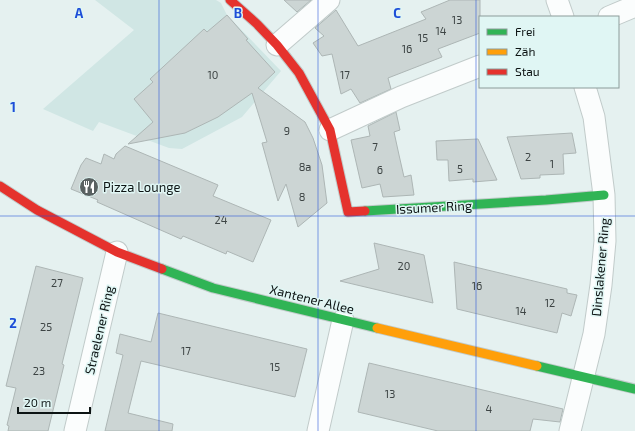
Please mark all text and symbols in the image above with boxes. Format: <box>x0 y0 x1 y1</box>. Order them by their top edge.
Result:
text: A <box>75 5 84 21</box>
text: B <box>234 5 242 21</box>
text: C <box>393 5 401 21</box>
house number: 13 <box>452 13 462 26</box>
legend <box>479 16 619 88</box>
house number: 14 <box>435 24 447 37</box>
text: Frei <box>515 24 535 38</box>
house number: 15 <box>418 31 428 44</box>
house number: 16 <box>402 42 412 55</box>
text: Zäh <box>515 44 535 58</box>
text: Stau <box>515 64 540 78</box>
house number: 10 <box>207 68 219 81</box>
house number: 17 <box>340 68 350 81</box>
text: 1 <box>10 99 16 115</box>
house number: 9 <box>284 124 290 137</box>
house number: 7 <box>372 140 378 153</box>
house number: 2 <box>525 150 531 163</box>
house number: 1 <box>550 157 554 170</box>
house number: 8a <box>299 160 311 173</box>
house number: 5 <box>457 162 463 175</box>
house number: 6 <box>377 163 383 176</box>
restaurant icon: Pizza Lounge <box>78 176 100 198</box>
place label: Pizza Lounge <box>103 179 180 195</box>
house number: 8 <box>299 190 305 203</box>
street label: Issumer Ring <box>395 197 473 217</box>
house number: 24 <box>215 213 228 226</box>
street label: Dinslakener Ring <box>588 217 612 317</box>
house number: 20 <box>398 259 410 272</box>
house number: 27 <box>51 276 63 289</box>
house number: 16 <box>472 279 482 292</box>
street label: Xantener Allee <box>268 281 356 317</box>
street label: Straelener Ring <box>81 284 117 376</box>
house number: 12 <box>545 296 555 309</box>
house number: 14 <box>515 304 527 317</box>
text: 2 <box>9 315 17 331</box>
house number: 25 <box>40 320 52 333</box>
house number: 17 <box>181 344 191 357</box>
house number: 15 <box>270 360 280 373</box>
house number: 23 <box>33 364 45 377</box>
house number: 13 <box>385 387 395 400</box>
scale bar <box>18 389 90 415</box>
text: 20 m <box>24 395 51 409</box>
house number: 4 <box>486 402 493 415</box>

